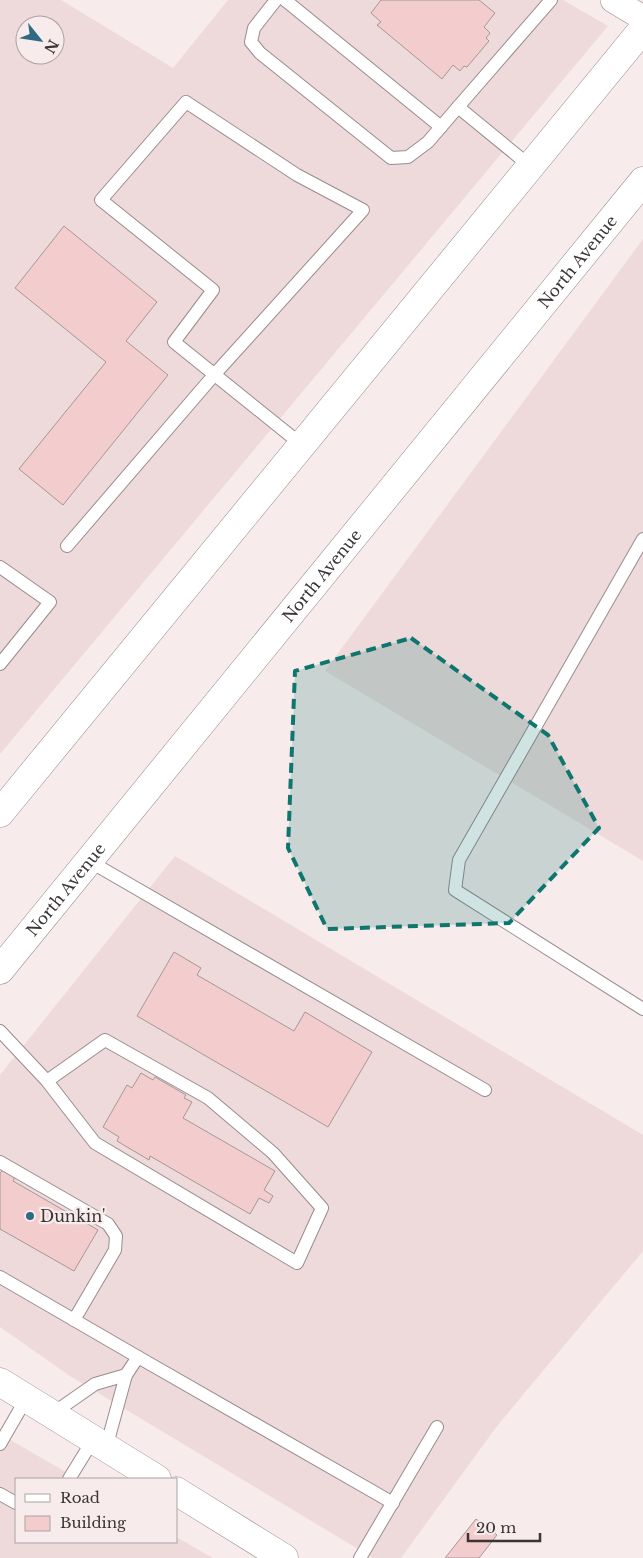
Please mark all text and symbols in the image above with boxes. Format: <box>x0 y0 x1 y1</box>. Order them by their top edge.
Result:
north arrow <box>15 15 65 65</box>
text: N <box>40 36 62 57</box>
street label: North Avenue <box>534 211 621 312</box>
street label: North Avenue <box>278 525 365 626</box>
street label: North Avenue <box>22 839 109 940</box>
place label: Dunkin' <box>40 1206 105 1226</box>
marker: Dunkin' <box>24 1210 36 1222</box>
legend <box>15 1478 178 1543</box>
text: Road <box>60 1488 100 1507</box>
scale bar <box>468 1510 540 1542</box>
text: Building <box>60 1513 127 1532</box>
text: 20 m <box>476 1518 516 1537</box>

